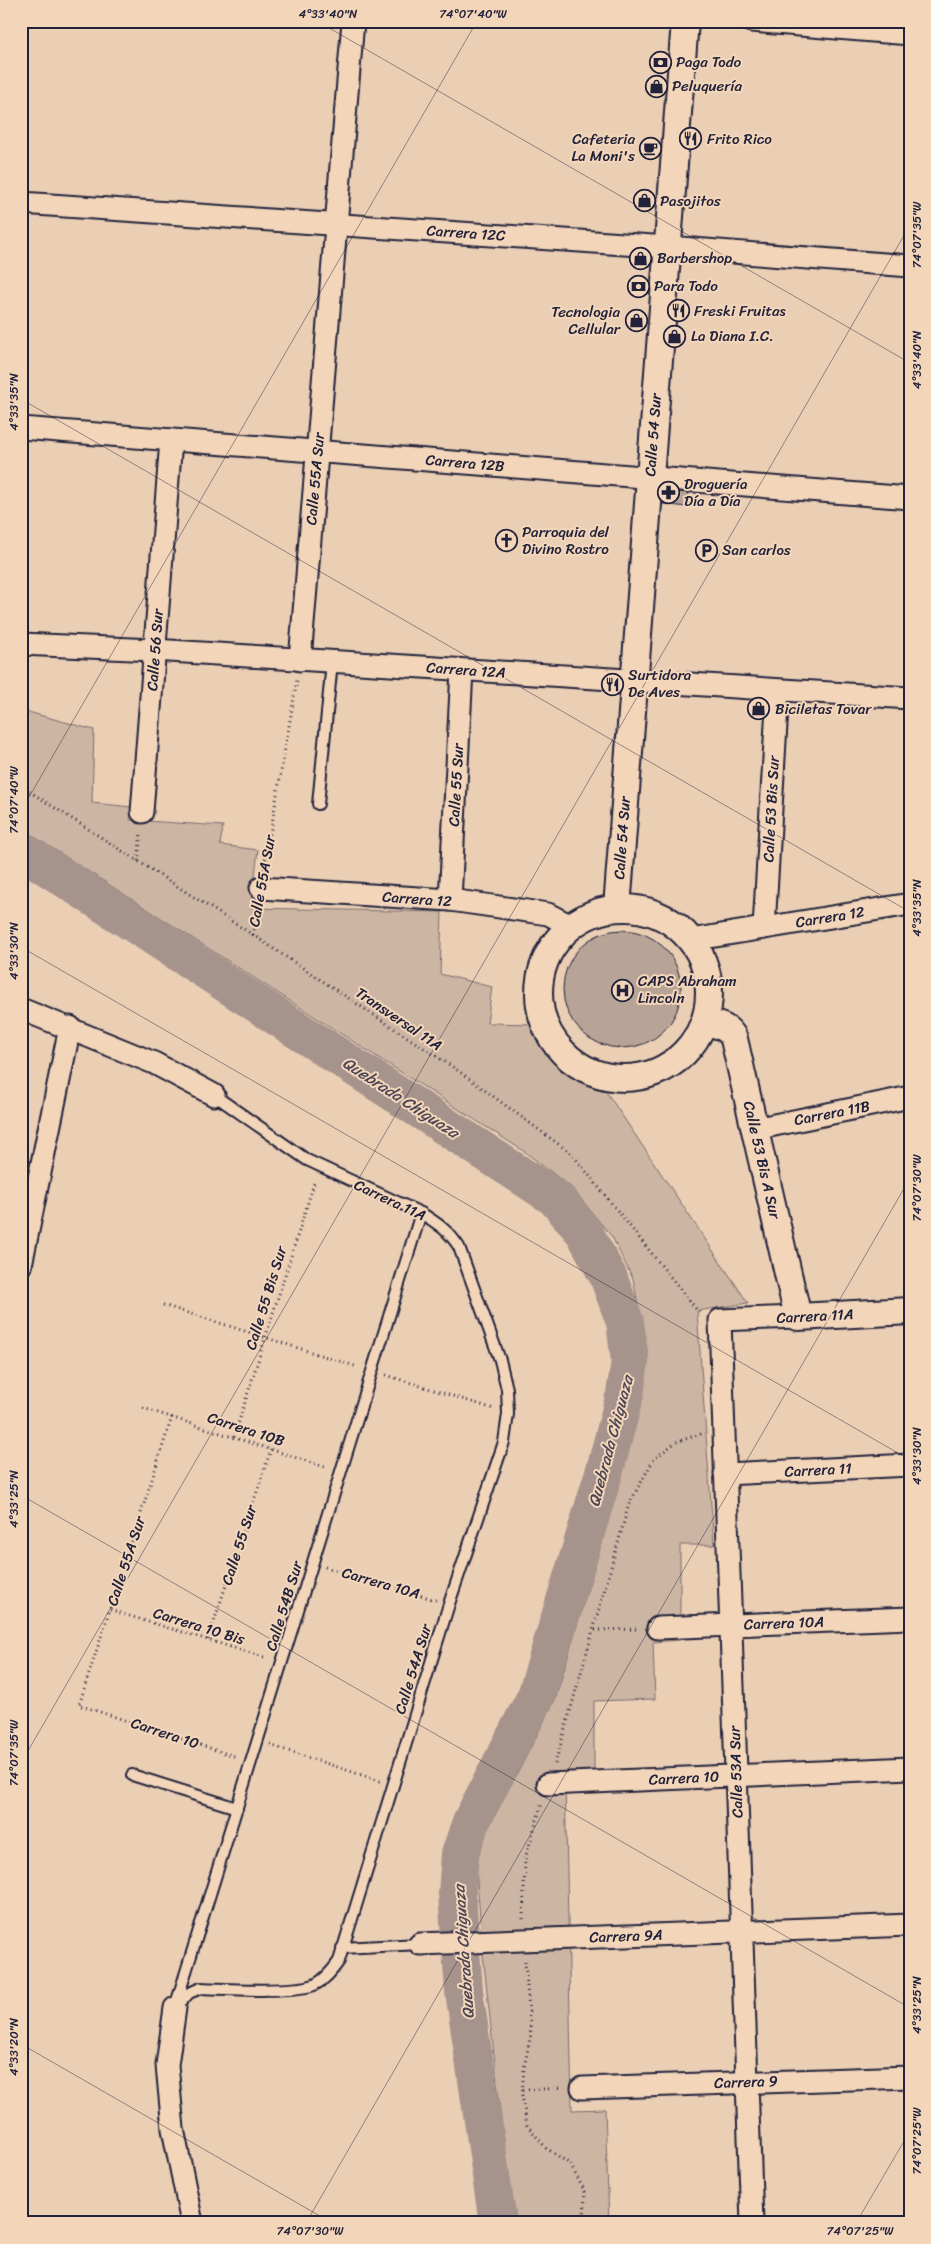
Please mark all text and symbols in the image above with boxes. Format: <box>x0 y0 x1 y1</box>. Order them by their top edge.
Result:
text: 4°33'40"N <box>299 3 358 25</box>
text: 74°07'40"W <box>439 3 508 25</box>
place label: Paga Todo <box>676 49 742 75</box>
bank icon: Paga Todo <box>648 50 672 74</box>
place label: Peluquería <box>672 73 742 99</box>
shop icon: Peluquería <box>644 74 668 98</box>
place label: Cafeteria La Moni's <box>571 126 635 169</box>
place label: Frito Rico <box>707 126 772 152</box>
restaurant icon: Frito Rico <box>679 127 703 151</box>
cafe icon: Cafeteria La Moni's <box>639 136 663 160</box>
place label: Pasojitos <box>660 188 721 214</box>
shop icon: Pasojitos <box>632 189 656 213</box>
text: 74°07'35"W <box>906 201 928 268</box>
street label: Carrera 12C <box>426 217 507 249</box>
place label: Barbershop <box>657 245 732 271</box>
shop icon: Barbershop <box>629 246 653 270</box>
place label: Para Todo <box>654 273 718 299</box>
bank icon: Para Todo <box>626 274 650 298</box>
place label: Freski Fruitas <box>694 298 787 324</box>
place label: Tecnologia Cellular <box>551 299 621 342</box>
restaurant icon: Freski Fruitas <box>666 299 690 323</box>
shop icon: Tecnologia Cellular <box>624 309 648 333</box>
place label: La Diana I.C. <box>691 323 774 349</box>
shop icon: La Diana I.C. <box>663 324 687 348</box>
text: 4°33'40"N <box>906 330 928 389</box>
text: 4°33'35"N <box>3 373 25 431</box>
street label: Calle 54 Sur <box>637 392 669 477</box>
street label: Calle 55A Sur <box>298 431 332 526</box>
street label: Carrera 12B <box>424 447 506 479</box>
place label: Droguería Día a Día <box>684 471 748 514</box>
pharmacy icon: Droguería Día a Día <box>656 481 680 505</box>
place label: Parroquia del Divino Rostro <box>522 519 610 562</box>
church icon: Parroquia del Divino Rostro <box>494 529 518 553</box>
place label: San carlos <box>722 537 791 563</box>
parking icon: San carlos <box>694 538 718 562</box>
street label: Calle 56 Sur <box>139 607 171 692</box>
street label: Carrera 12A <box>425 654 507 686</box>
place label: Surtidora De Aves <box>628 662 692 705</box>
restaurant icon: Surtidora De Aves <box>600 672 624 696</box>
place label: Biciletas Tovar <box>775 696 872 722</box>
shop icon: Biciletas Tovar <box>747 697 771 721</box>
street label: Calle 55 Sur <box>441 742 471 827</box>
street label: Calle 53 Bis Sur <box>755 754 787 863</box>
text: 74°07'40"W <box>3 765 25 834</box>
street label: Calle 54 Sur <box>606 795 638 880</box>
street label: Calle 55A Sur <box>241 832 283 929</box>
text: 4°33'35"N <box>906 879 928 937</box>
street label: Carrera 12 <box>381 884 453 914</box>
street label: Carrera 12 <box>794 899 867 935</box>
text: 4°33'30"N <box>3 921 25 980</box>
place label: CAPS Abraham Lincoln <box>638 968 737 1011</box>
hospital icon: CAPS Abraham Lincoln <box>610 978 634 1002</box>
street label: Transversal 11A <box>350 980 448 1058</box>
water label: Quebrada Chiguaza <box>337 1049 467 1147</box>
street label: Carrera 11B <box>792 1093 873 1133</box>
street label: Calle 53 Bis A Sur <box>736 1099 788 1222</box>
text: 74°07'30"W <box>906 1154 928 1221</box>
street label: Carrera 11A <box>350 1172 430 1228</box>
street label: Calle 55 Bis Sur <box>238 1242 294 1353</box>
street label: Carrera 11A <box>776 1301 854 1331</box>
water label: Quebrada Chiguaza <box>579 1371 642 1510</box>
street label: Carrera 10B <box>204 1404 288 1454</box>
text: 4°33'30"N <box>906 1426 928 1485</box>
street label: Carrera 11 <box>784 1455 852 1485</box>
text: 4°33'25"N <box>3 1469 25 1528</box>
street label: Calle 55 Sur <box>214 1501 264 1588</box>
street label: Calle 55A Sur <box>99 1512 153 1609</box>
street label: Calle 54B Sur <box>258 1557 310 1654</box>
street label: Carrera 10A <box>339 1559 423 1607</box>
street label: Carrera 10 Bis <box>150 1600 248 1652</box>
street label: Carrera 10A <box>743 1609 825 1637</box>
street label: Calle 54A Sur <box>387 1620 439 1717</box>
street label: Carrera 10 <box>128 1710 202 1756</box>
text: 74°07'35"W <box>3 1719 25 1786</box>
street label: Calle 53A Sur <box>721 1725 751 1818</box>
street label: Carrera 10 <box>648 1763 720 1793</box>
water label: Quebrada Chiguaza <box>444 1882 483 2020</box>
street label: Carrera 9A <box>589 1922 663 1950</box>
text: 4°33'25"N <box>906 1975 928 2034</box>
text: 4°33'20"N <box>3 2017 25 2076</box>
street label: Carrera 9 <box>714 2068 778 2096</box>
text: 74°07'25"W <box>906 2107 928 2174</box>
text: 74°07'30"W <box>277 2220 344 2242</box>
text: 74°07'25"W <box>827 2220 894 2242</box>

